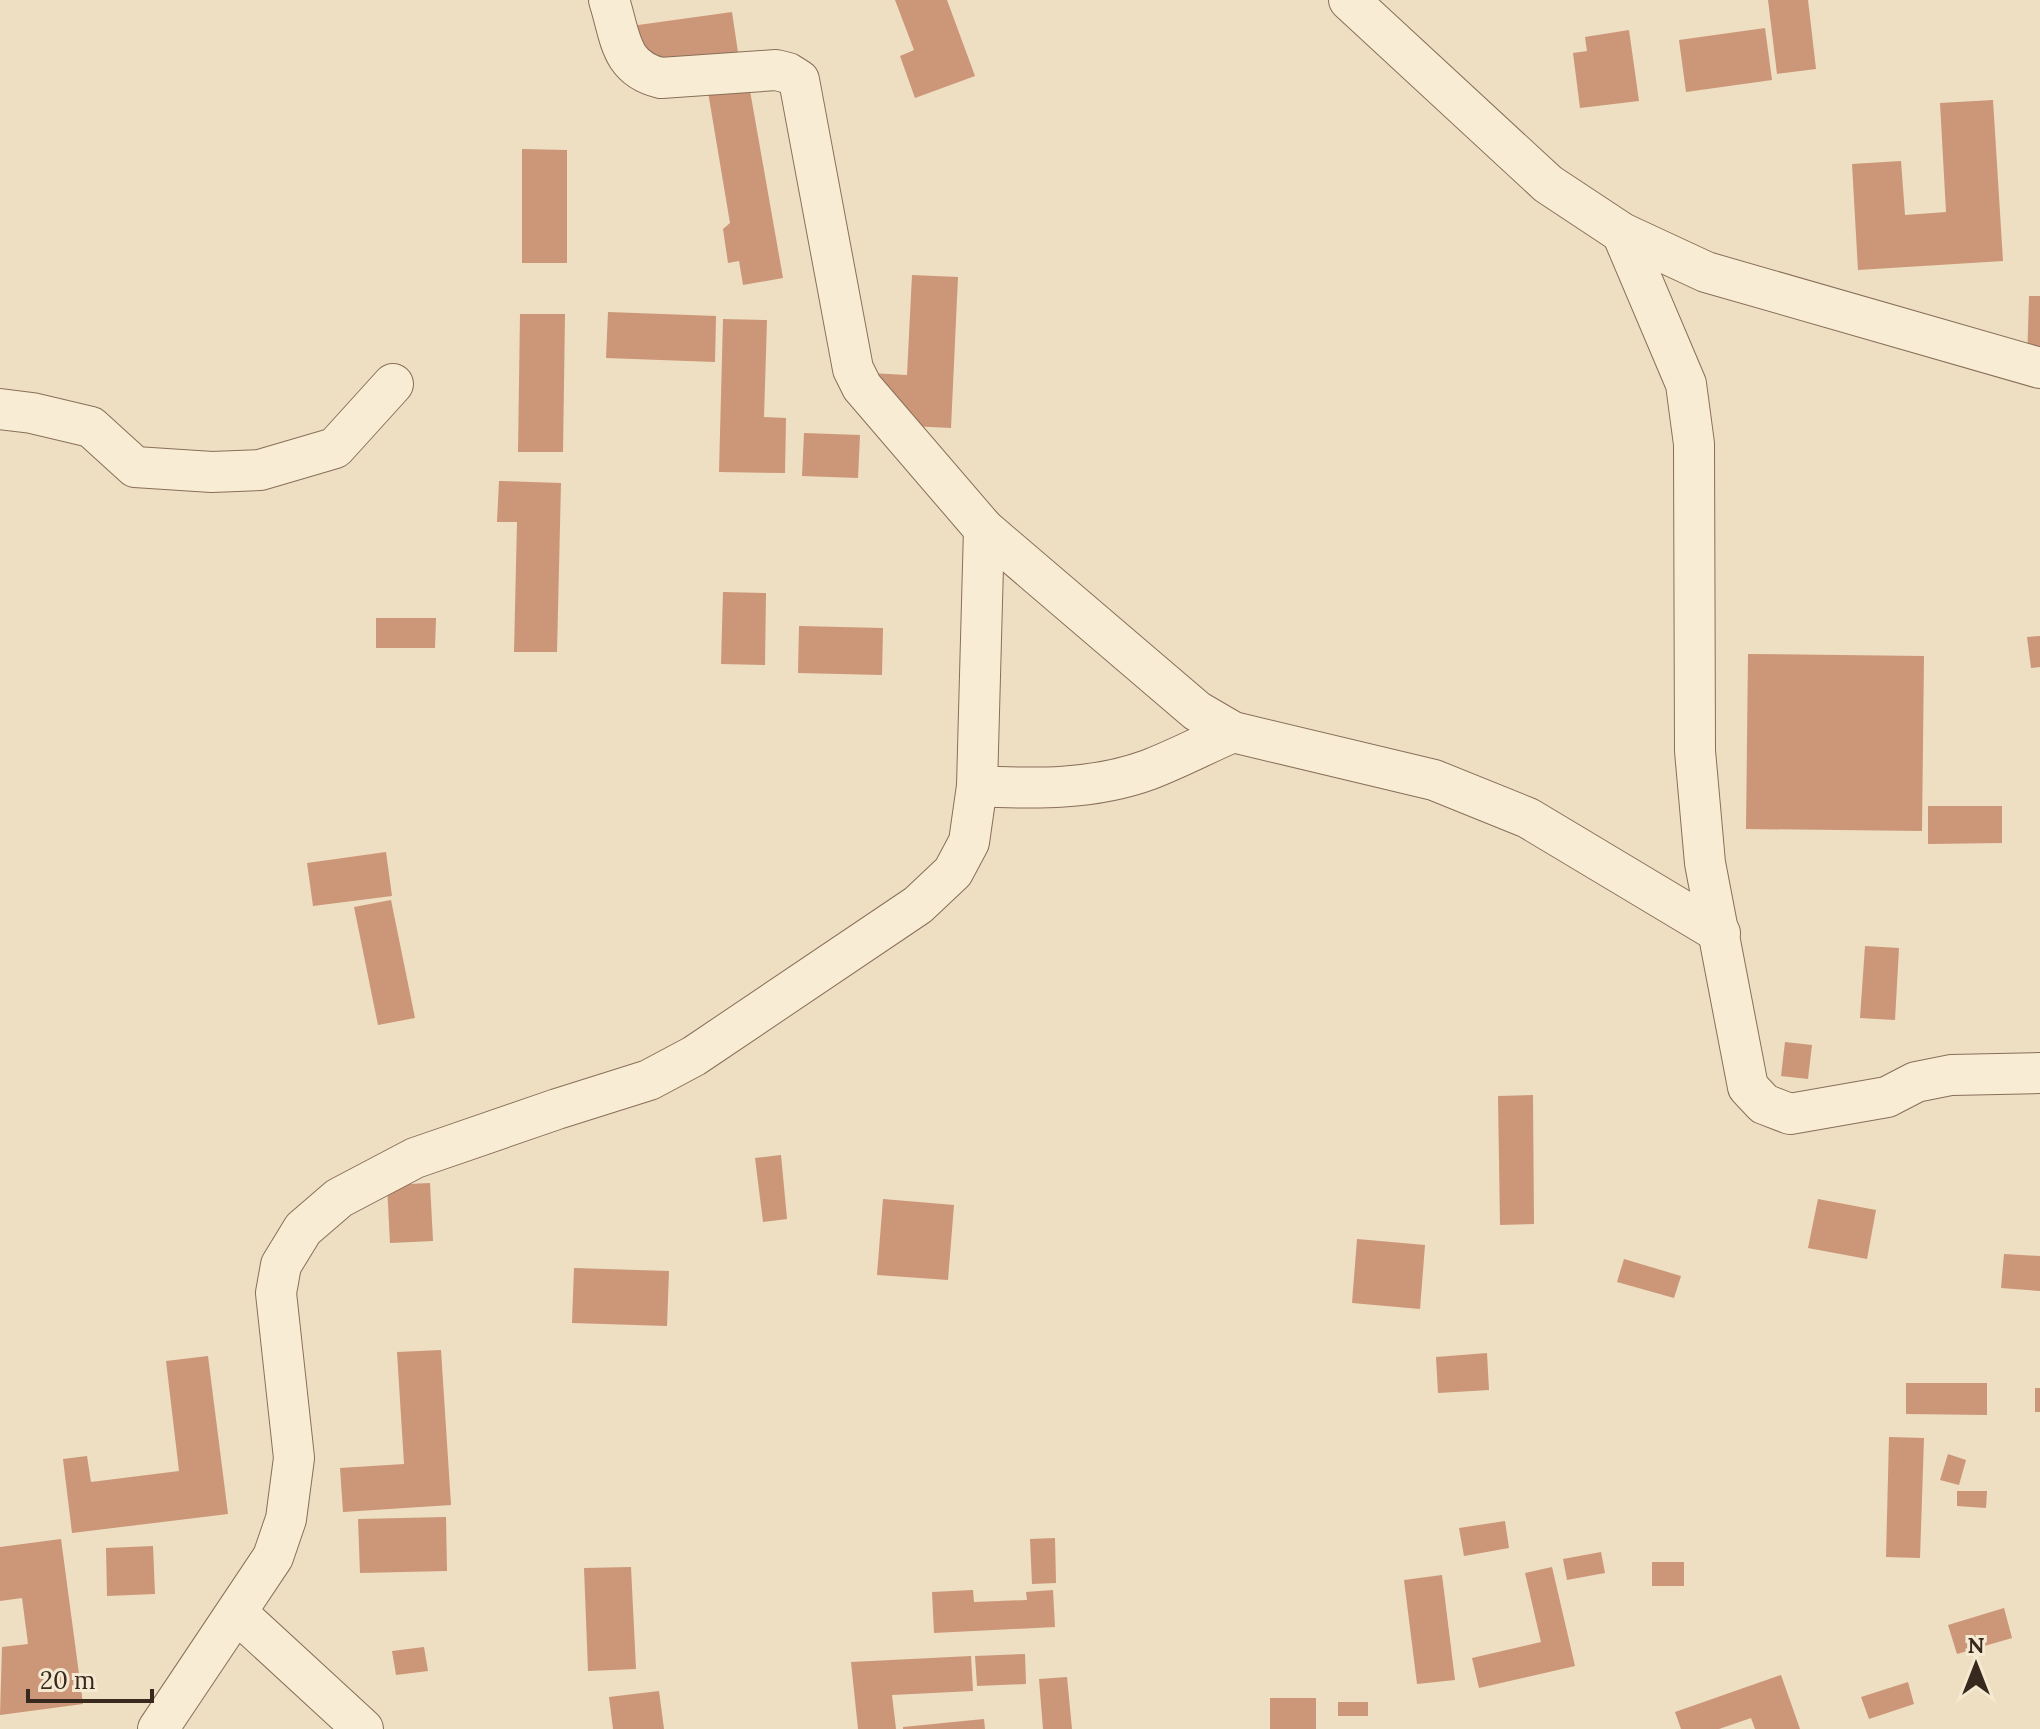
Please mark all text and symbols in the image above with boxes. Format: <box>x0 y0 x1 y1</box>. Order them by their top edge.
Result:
north arrow <box>1936 1625 2016 1705</box>
text: N <box>1967 1631 1985 1659</box>
scale bar <box>28 1653 152 1703</box>
text: 20 m <box>40 1665 96 1696</box>

